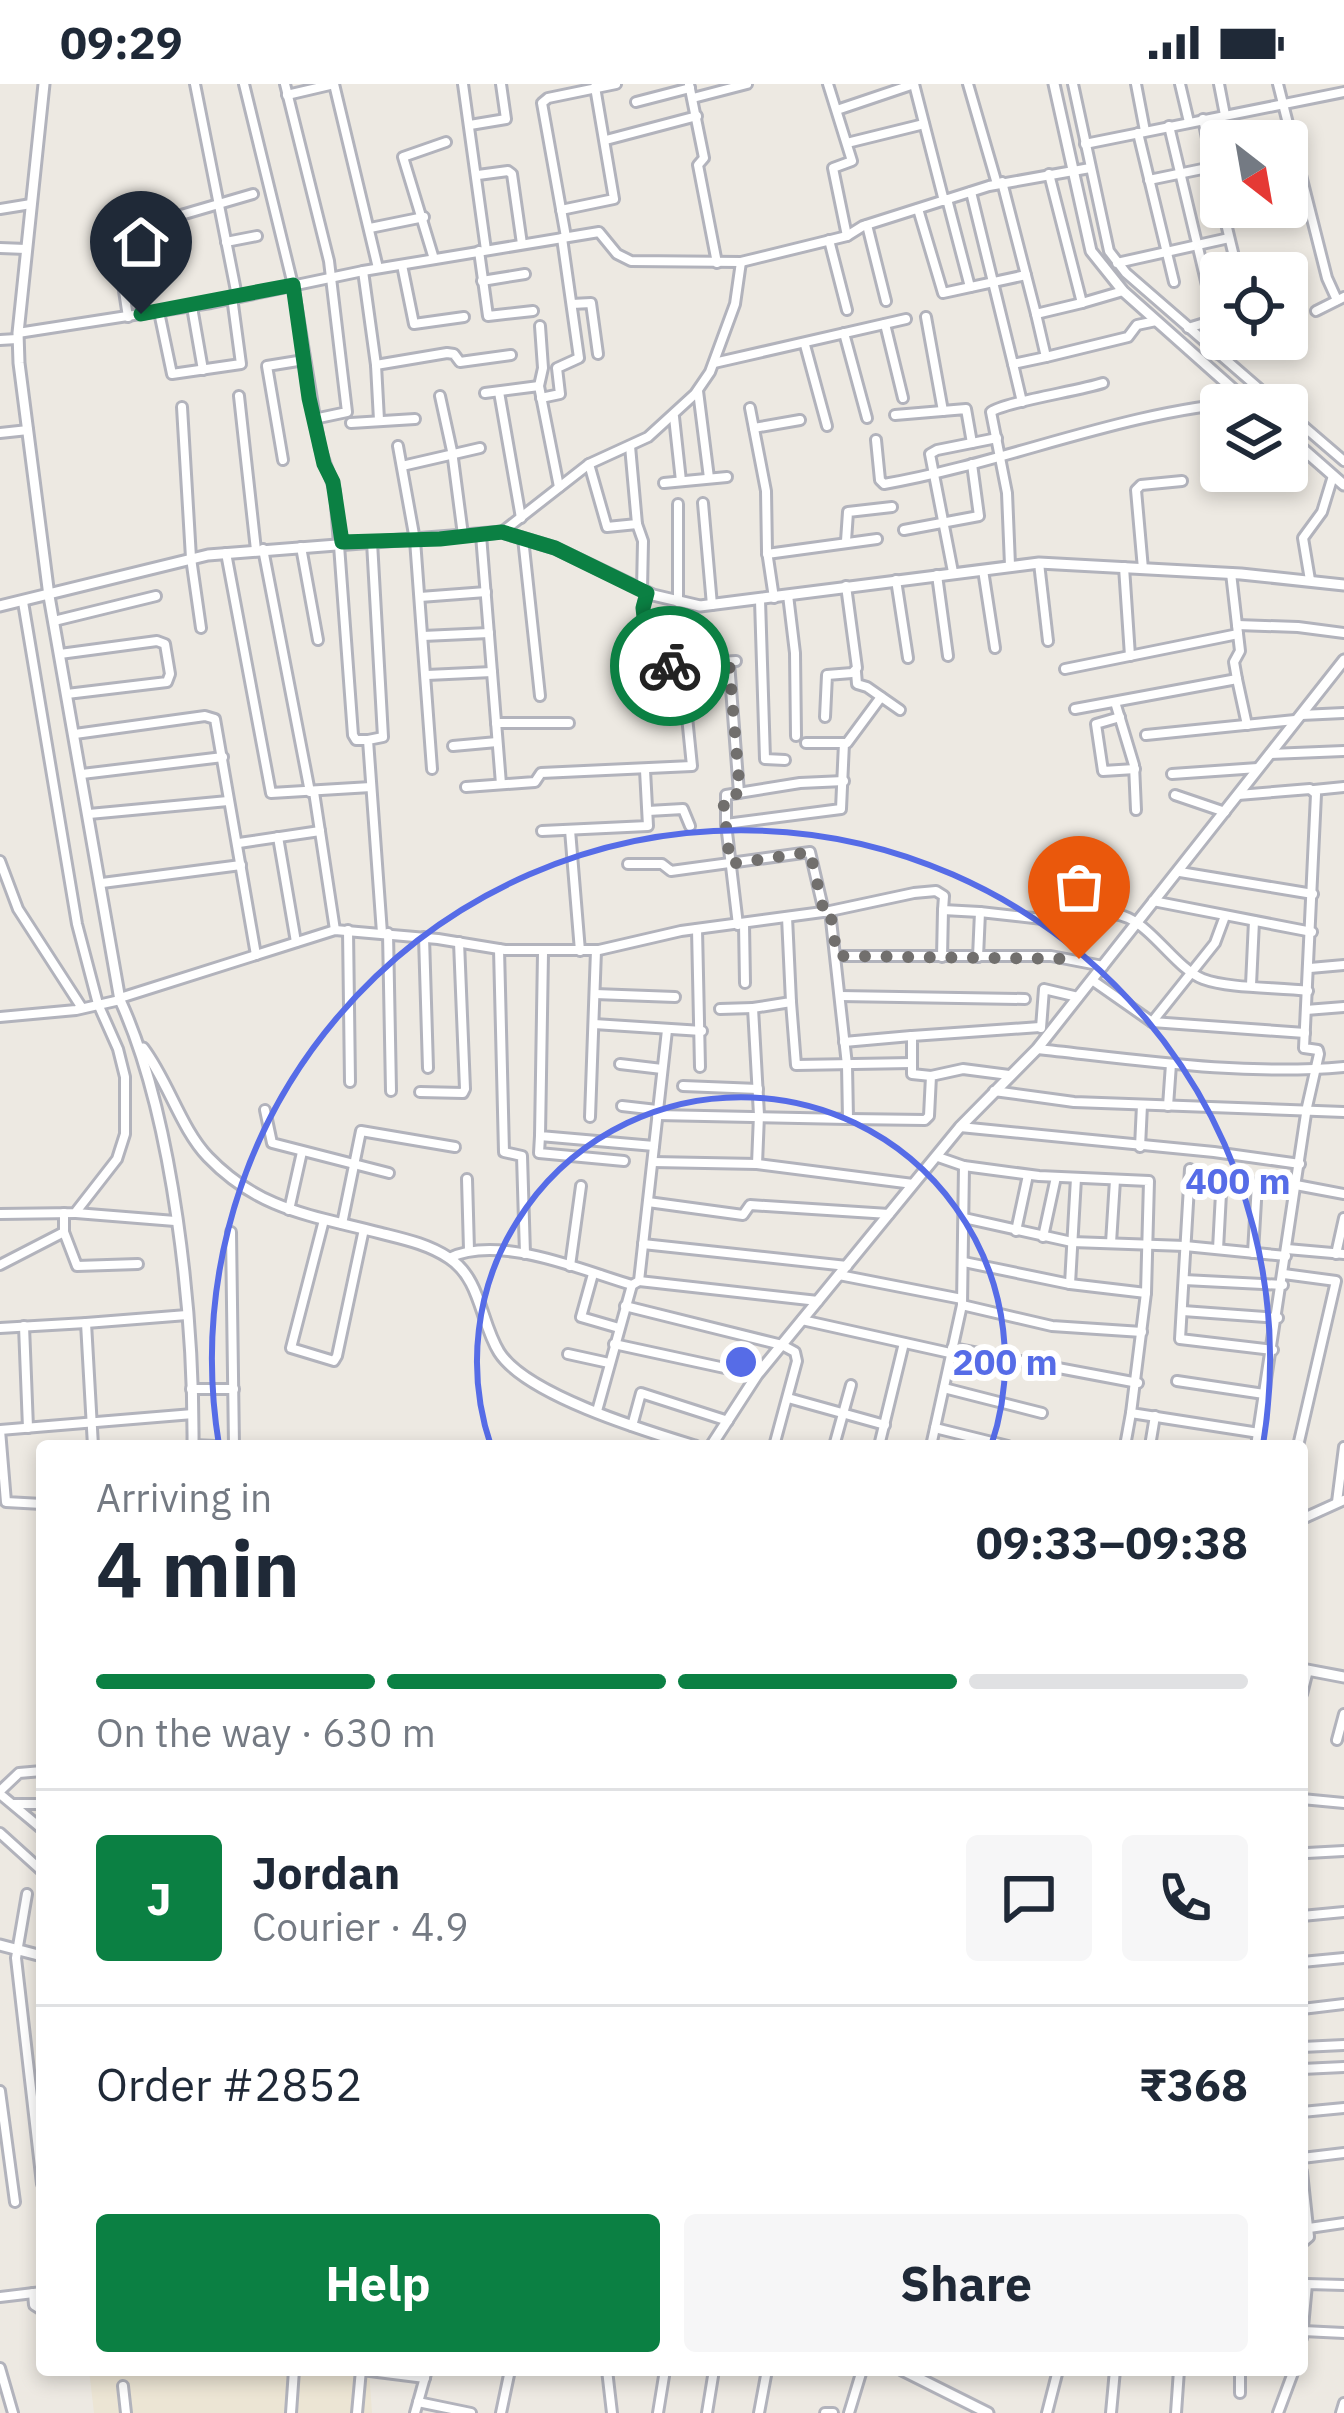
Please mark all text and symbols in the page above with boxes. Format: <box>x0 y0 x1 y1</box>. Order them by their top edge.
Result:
text: 09:29 <box>60 13 183 71</box>
north arrow <box>1200 120 1308 228</box>
map controls <box>1200 120 1308 492</box>
pin <box>90 191 192 314</box>
icon: home <box>108 209 174 275</box>
button: locate <box>1200 252 1308 360</box>
button: layers <box>1200 384 1308 492</box>
courier <box>610 606 730 726</box>
icon: bike <box>637 633 703 699</box>
pin <box>1028 836 1130 959</box>
icon: bag <box>1046 854 1112 920</box>
text: 400 m <box>1185 1157 1291 1204</box>
text: 200 m <box>952 1338 1058 1385</box>
centre of rings <box>720 1341 762 1383</box>
text: Arriving in <box>96 1472 272 1523</box>
text: 09:33–09:38 <box>976 1513 1248 1571</box>
text: 4 min <box>96 1517 300 1618</box>
text: On the way · 630 m <box>96 1707 436 1758</box>
button: chat <box>966 1835 1092 1961</box>
button: phone <box>1122 1835 1248 1961</box>
text: Jordan <box>252 1843 400 1901</box>
text: J <box>146 1869 172 1927</box>
text: Courier · 4.9 <box>252 1901 469 1952</box>
text: Order #2852 <box>96 2055 362 2113</box>
text: ₹368 <box>1139 2055 1248 2113</box>
button: Help <box>96 2214 660 2352</box>
button: Share <box>684 2214 1248 2352</box>

